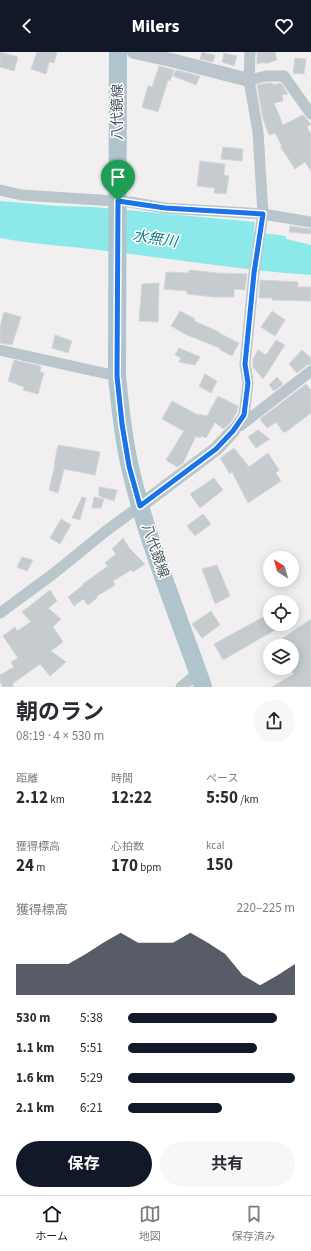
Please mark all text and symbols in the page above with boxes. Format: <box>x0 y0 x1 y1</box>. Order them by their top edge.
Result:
text: Milers <box>131 14 180 39</box>
icon: back <box>16 15 38 37</box>
icon: heart <box>273 15 295 37</box>
street label: 八代鏡線 <box>108 84 128 140</box>
pin <box>101 160 135 201</box>
icon: arrive <box>107 166 129 188</box>
water label: 水無川 <box>131 225 181 253</box>
street label: 八代鏡線 <box>136 521 174 581</box>
north arrow <box>263 551 299 587</box>
map controls <box>263 551 299 675</box>
button: locate <box>263 595 299 631</box>
button: layers <box>263 639 299 675</box>
text: 朝のラン <box>16 696 104 728</box>
button: share <box>253 700 295 742</box>
text: 08:19 · 4 × 530 m <box>16 727 104 745</box>
text: 距離 <box>16 771 38 786</box>
text: 時間 <box>111 771 133 786</box>
text: ペース <box>206 771 238 786</box>
text: 2.12 <box>16 786 48 810</box>
text: 12:22 <box>111 786 152 810</box>
text: 5:50 <box>206 786 238 810</box>
text: km <box>48 792 65 807</box>
text: /km <box>238 792 259 807</box>
text: kcal <box>206 838 225 853</box>
text: 獲得標高 <box>16 839 60 854</box>
text: 心拍数 <box>111 839 144 854</box>
text: 150 <box>206 853 233 877</box>
text: 24 <box>16 854 34 878</box>
text: 170 <box>111 854 138 878</box>
text: m <box>34 860 45 875</box>
text: bpm <box>138 860 161 875</box>
text: 220–225 m <box>237 899 295 917</box>
text: 獲得標高 <box>16 901 68 919</box>
text: 530 m <box>16 1009 50 1027</box>
text: 5:38 <box>80 1009 103 1027</box>
text: 1.1 km <box>16 1039 55 1057</box>
text: 5:51 <box>80 1039 103 1057</box>
text: 1.6 km <box>16 1069 55 1087</box>
text: 5:29 <box>80 1069 103 1087</box>
text: 2.1 km <box>16 1099 55 1117</box>
text: 6:21 <box>80 1099 103 1117</box>
button: 保存 <box>16 1141 152 1187</box>
button: 共有 <box>160 1141 295 1187</box>
tab: ホーム <box>35 1203 68 1244</box>
tab: 地図 <box>139 1203 161 1244</box>
tab: 保存済み <box>232 1203 276 1244</box>

